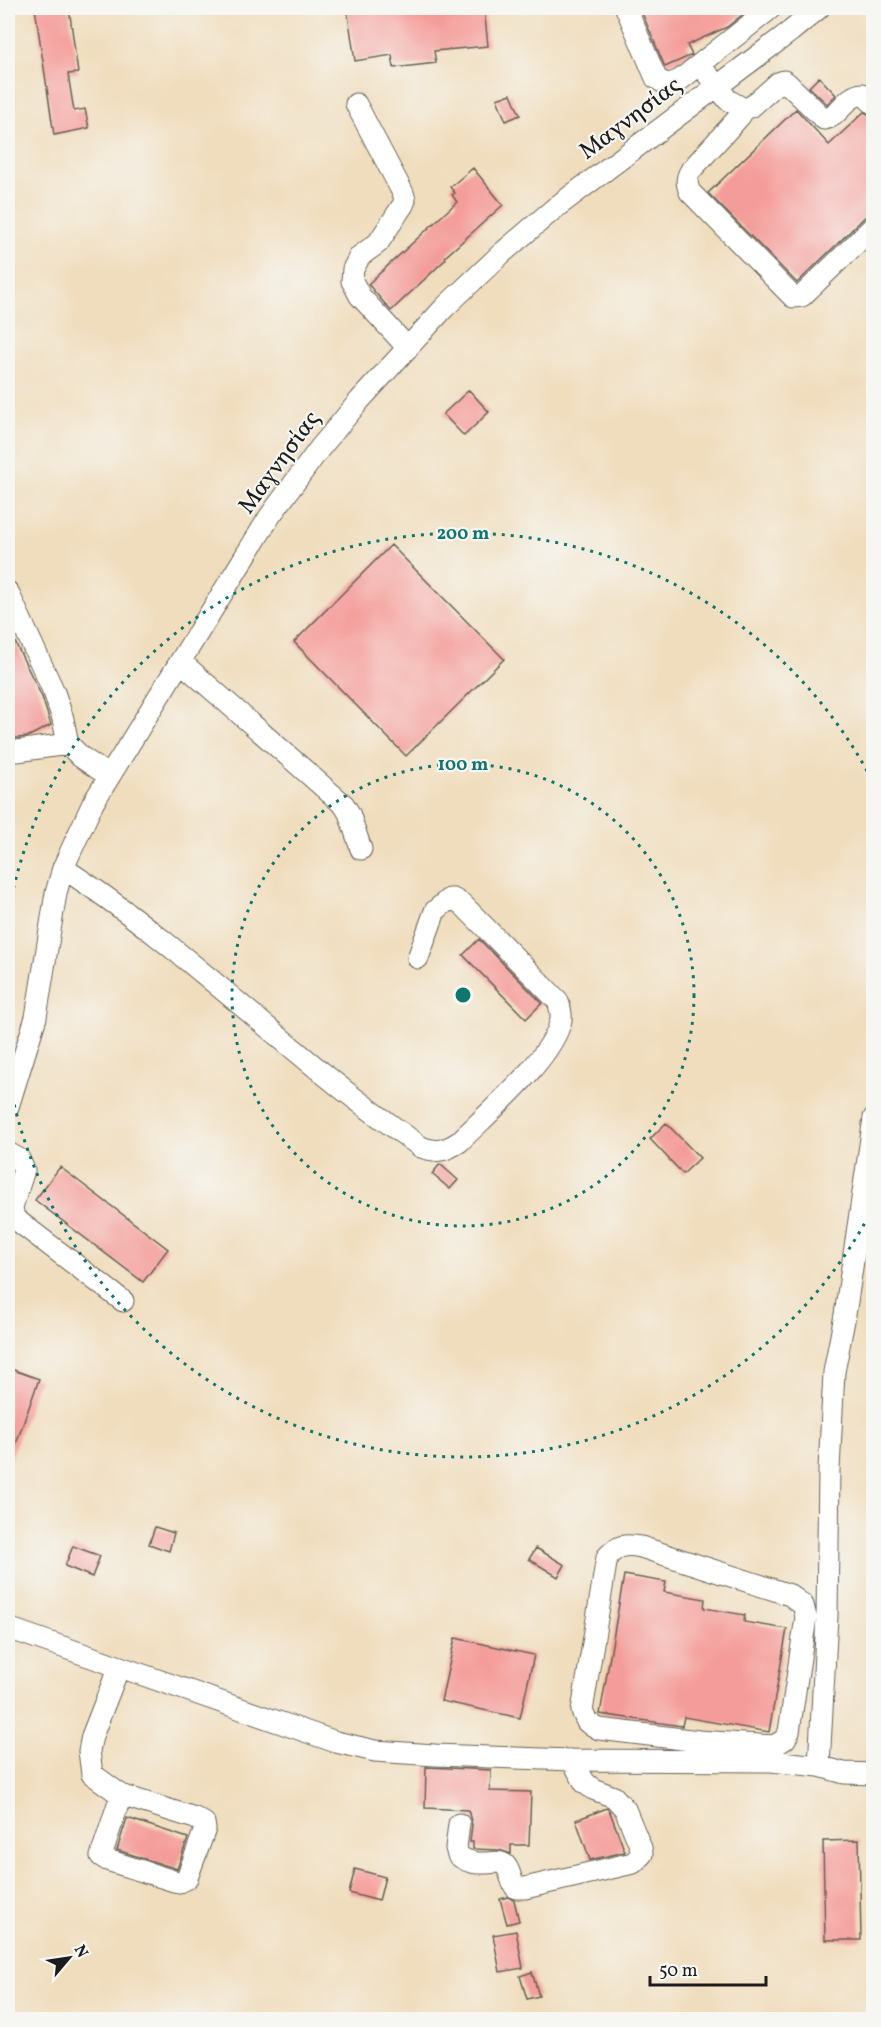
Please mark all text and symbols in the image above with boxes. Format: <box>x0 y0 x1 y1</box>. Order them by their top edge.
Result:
street label: Μαγνησίας <box>573 69 689 169</box>
street label: Μαγνησίας <box>231 404 329 522</box>
text: 200 m <box>437 522 489 547</box>
text: 100 m <box>438 753 488 778</box>
centre of rings <box>453 985 473 1005</box>
north arrow <box>39 1928 99 1988</box>
text: N <box>68 1941 93 1962</box>
scale bar <box>650 1949 766 1987</box>
text: 50 m <box>659 1959 698 1984</box>

